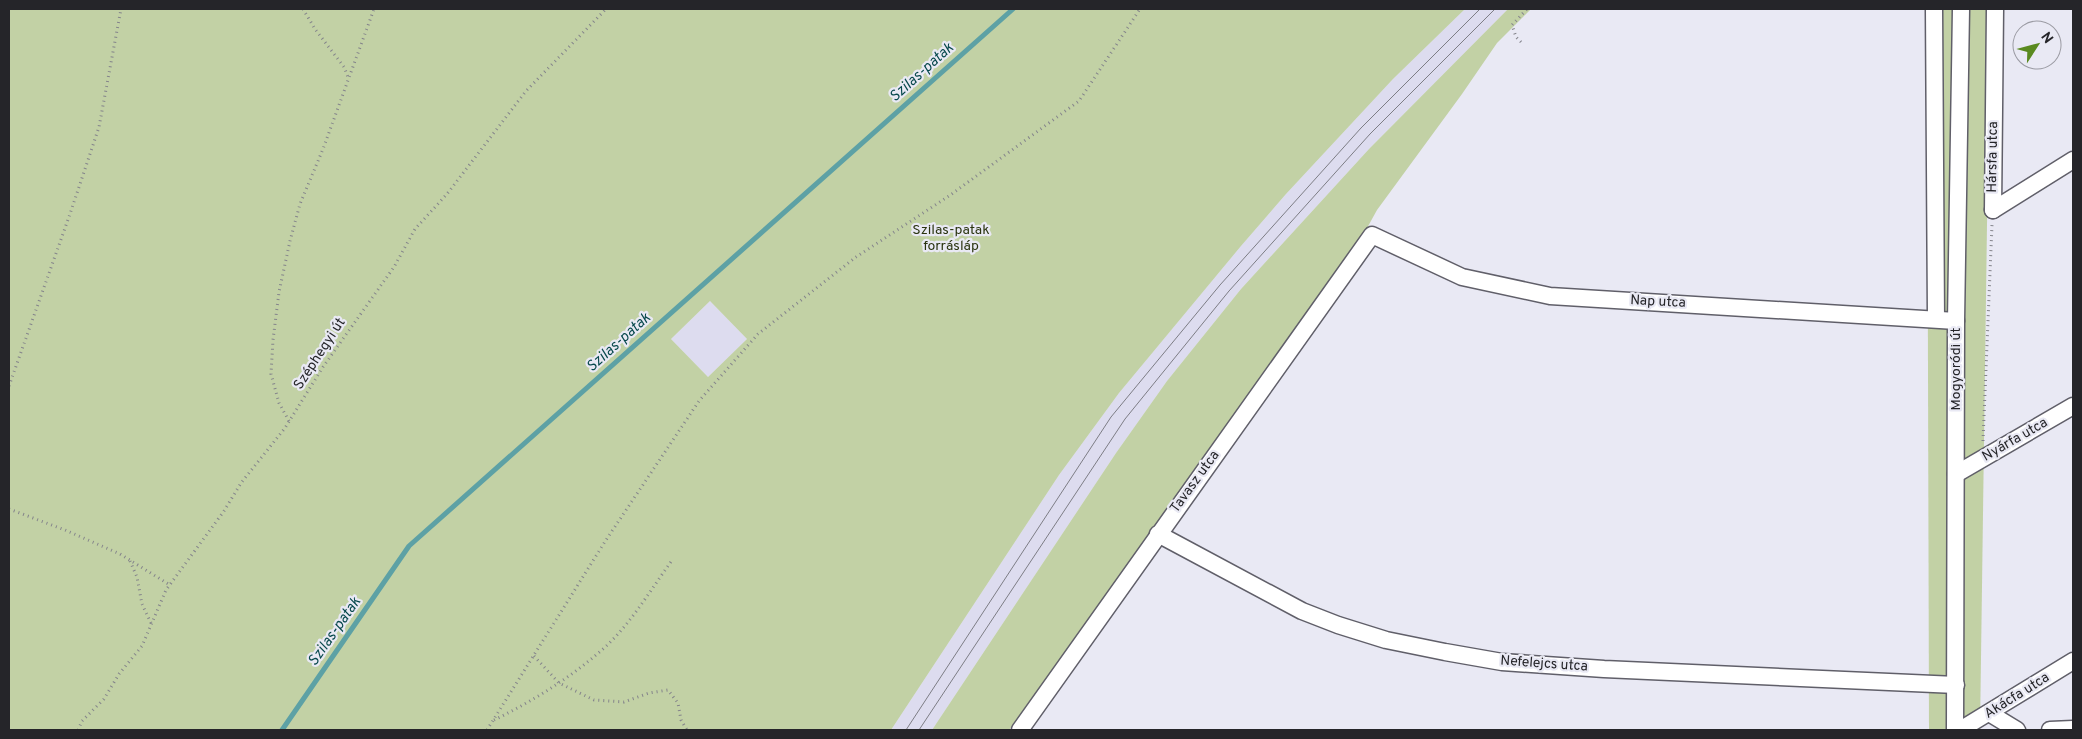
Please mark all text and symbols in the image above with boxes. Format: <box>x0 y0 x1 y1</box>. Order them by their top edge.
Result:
north arrow <box>2012 20 2062 70</box>
text: N <box>2036 29 2056 47</box>
water label: Szilas-patak <box>886 39 958 107</box>
street label: Hársfa utca <box>1984 121 2002 193</box>
park label: Szilas-patak forrásláp <box>912 222 990 255</box>
street label: Nap utca <box>1630 292 1686 312</box>
water label: Szilas-patak <box>583 309 655 377</box>
street label: Széphegyi út <box>291 315 349 393</box>
street label: Mogyoródi út <box>1948 327 1965 411</box>
street label: Nyárfa utca <box>1979 414 2051 466</box>
street label: Tavasz utca <box>1167 448 1223 516</box>
water label: Szilas-patak <box>304 593 366 670</box>
street label: Nefelejcs utca <box>1500 652 1588 676</box>
street label: Akácfa utca <box>1981 669 2053 723</box>

